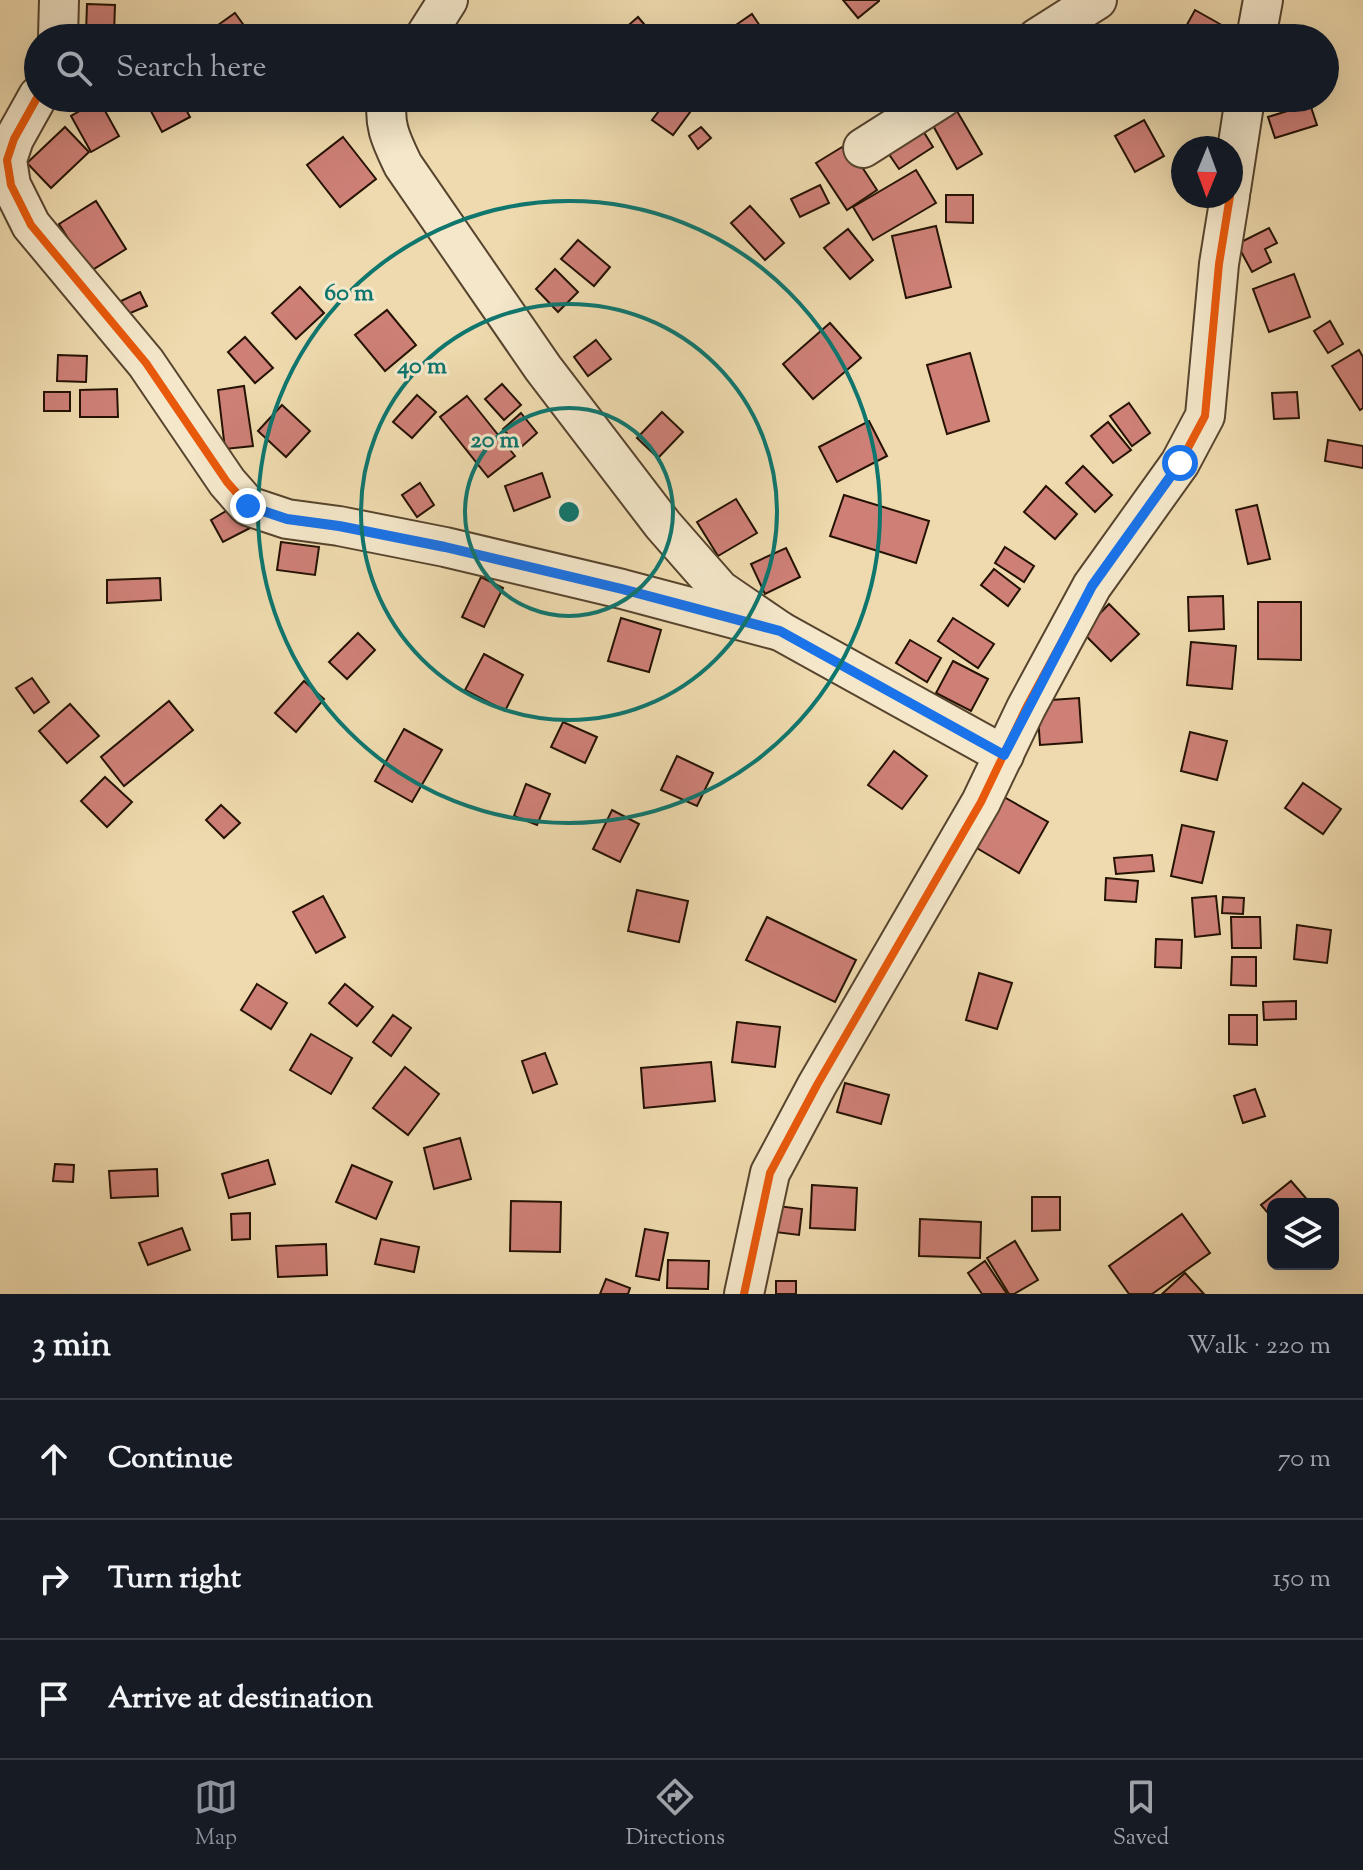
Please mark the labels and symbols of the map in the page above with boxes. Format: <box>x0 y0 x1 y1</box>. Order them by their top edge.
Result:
north arrow <box>1171 136 1243 208</box>
text: 60 m <box>324 277 374 311</box>
text: 40 m <box>396 350 447 384</box>
text: 20 m <box>471 424 520 458</box>
route start <box>1162 445 1198 481</box>
route end <box>230 488 266 524</box>
centre of rings <box>555 498 583 526</box>

